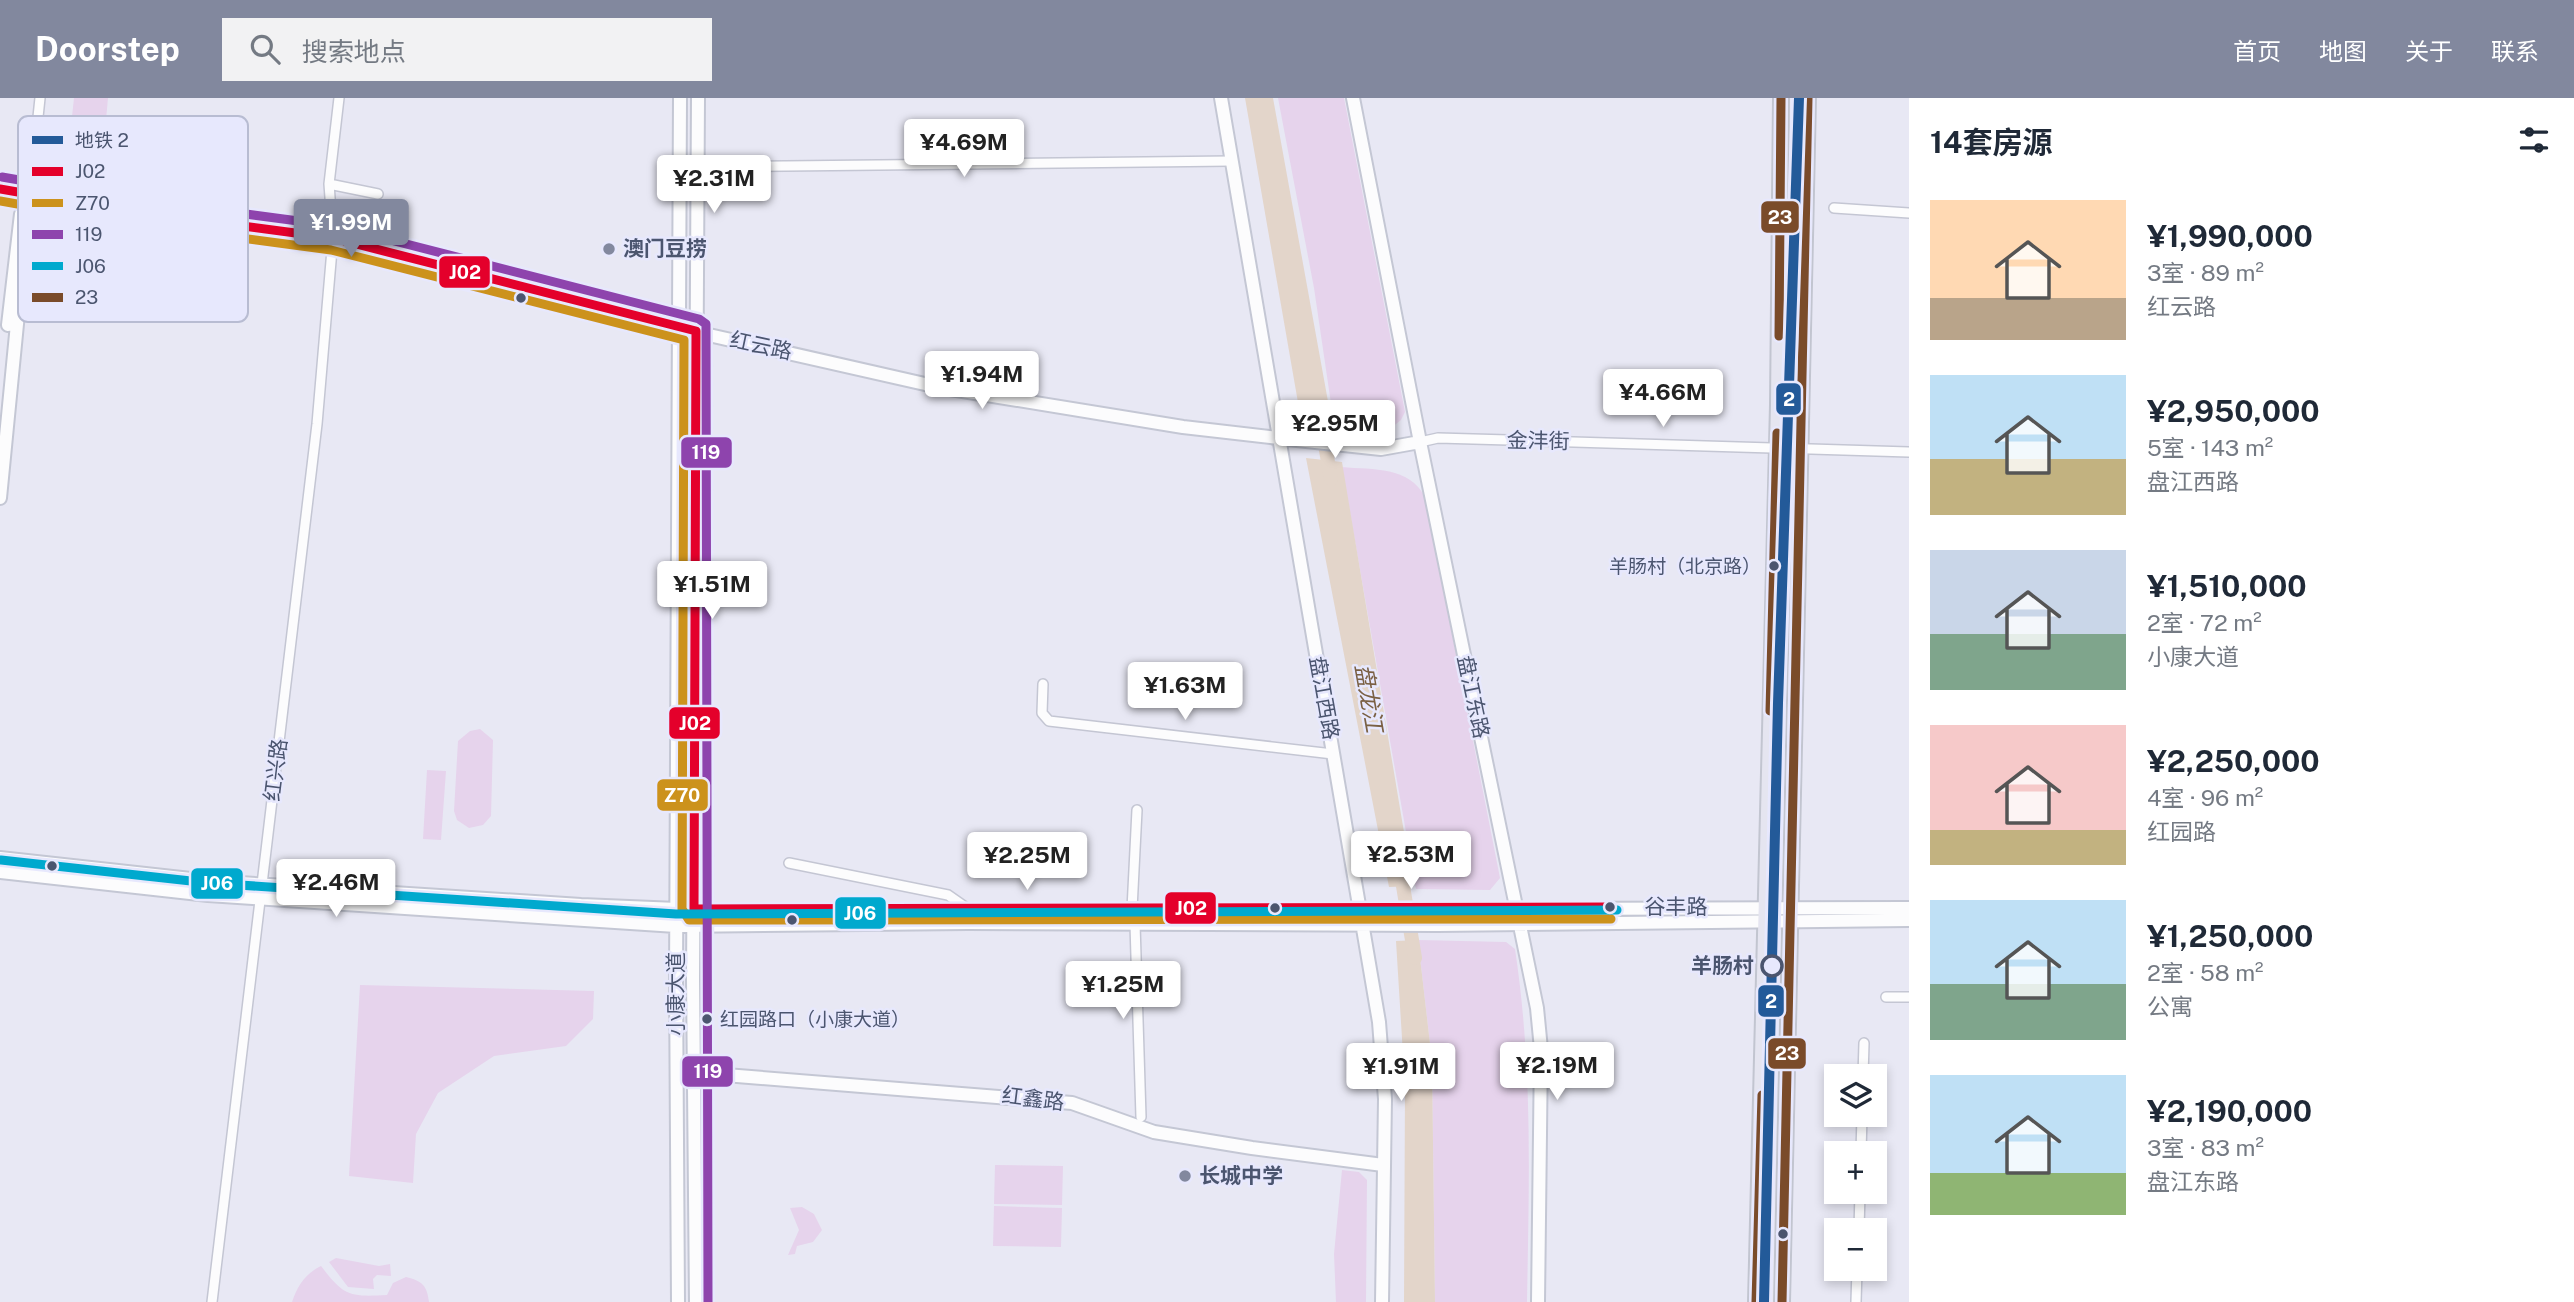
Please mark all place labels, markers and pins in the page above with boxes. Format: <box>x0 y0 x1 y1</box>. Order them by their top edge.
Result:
pin: ¥4.69M <box>907 120 1021 179</box>
pin: ¥2.31M <box>657 156 771 215</box>
pin: ¥1.99M <box>294 200 408 259</box>
place label: 澳门豆捞 <box>623 236 707 261</box>
marker: 澳门豆捞 <box>601 241 617 257</box>
unlabelled marker <box>514 291 528 305</box>
pin: ¥1.94M <box>925 352 1039 411</box>
pin: ¥4.66M <box>1606 370 1720 429</box>
pin: ¥2.95M <box>1278 400 1392 460</box>
place label: 羊肠村（北京路） <box>1609 555 1761 577</box>
marker: 羊肠村（北京路） <box>1767 559 1781 573</box>
pin: ¥1.51M <box>655 561 769 621</box>
pin: ¥1.63M <box>1128 662 1242 722</box>
pin: ¥2.25M <box>970 832 1084 892</box>
pin: ¥2.53M <box>1354 832 1468 891</box>
unlabelled marker <box>45 859 59 873</box>
pin: ¥2.46M <box>279 860 393 919</box>
unlabelled marker <box>1603 900 1617 914</box>
unlabelled marker <box>1268 901 1282 915</box>
unlabelled marker <box>785 913 799 927</box>
place label: 羊肠村 <box>1691 953 1754 978</box>
marker: 羊肠村 <box>1761 955 1783 977</box>
pin: ¥1.25M <box>1066 962 1180 1021</box>
place label: 红园路口（小康大道） <box>720 1008 910 1030</box>
marker: 红园路口（小康大道） <box>700 1012 714 1026</box>
pin: ¥2.19M <box>1500 1042 1614 1102</box>
pin: ¥1.91M <box>1344 1044 1458 1103</box>
place label: 长城中学 <box>1199 1163 1283 1188</box>
marker: 长城中学 <box>1177 1168 1193 1184</box>
unlabelled marker <box>1776 1227 1790 1241</box>

